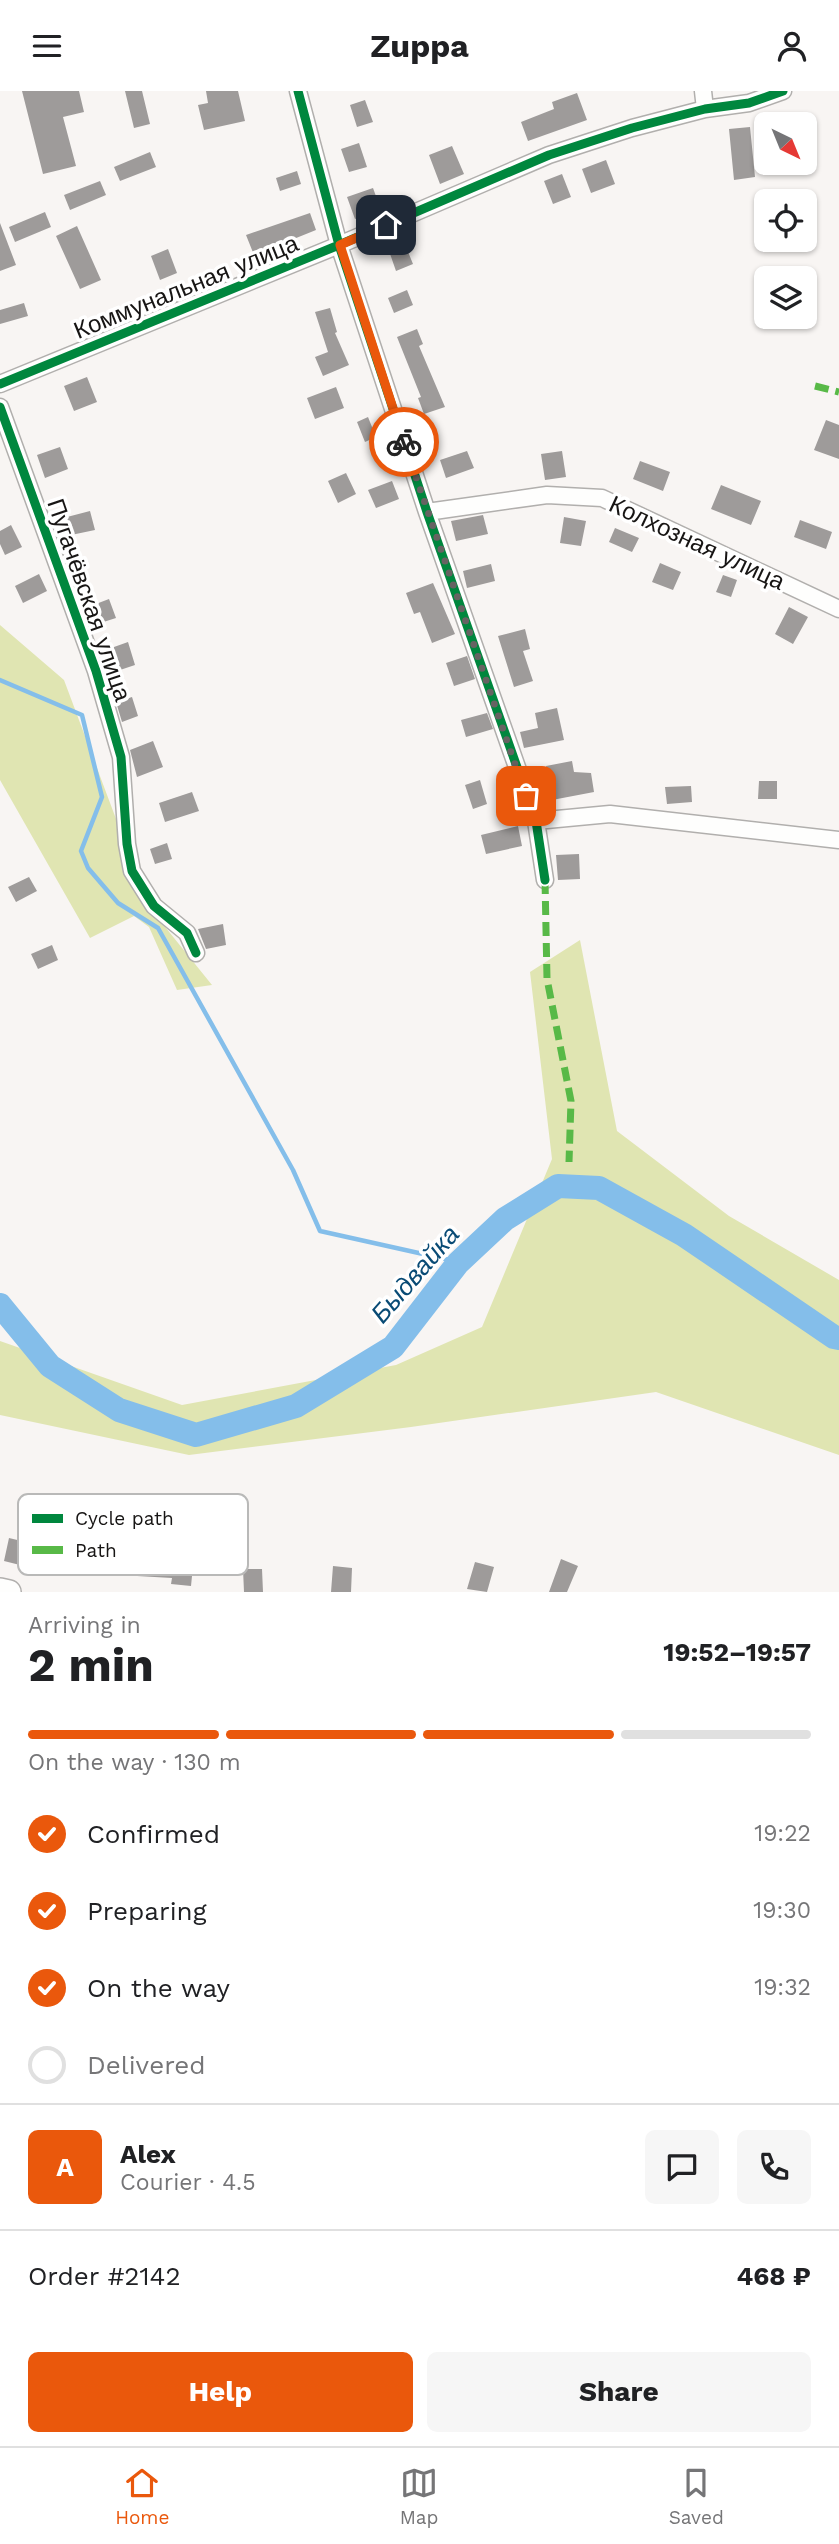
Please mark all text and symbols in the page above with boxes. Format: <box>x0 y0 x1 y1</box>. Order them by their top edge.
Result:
icon: menu <box>28 27 66 65</box>
text: Zuppa <box>370 27 469 65</box>
icon: person <box>773 27 811 65</box>
north arrow <box>754 112 817 175</box>
map controls <box>754 112 817 329</box>
button: locate <box>754 189 817 252</box>
pin <box>356 195 416 255</box>
icon: home <box>367 206 405 244</box>
street label: Коммунальная улица <box>70 229 303 345</box>
button: layers <box>754 266 817 329</box>
courier <box>369 407 439 477</box>
icon: bike <box>385 423 423 461</box>
street label: Колхозная улица <box>605 490 790 596</box>
street label: Пугачёвская улица <box>41 495 137 705</box>
pin <box>496 766 556 826</box>
icon: bag <box>507 777 545 815</box>
water label: Быдвайка <box>365 1219 465 1329</box>
legend <box>18 1494 248 1575</box>
text: Cycle path <box>75 1507 174 1530</box>
text: Path <box>75 1539 117 1562</box>
text: Arriving in <box>28 1612 141 1639</box>
text: 19:52–19:57 <box>663 1637 811 1667</box>
text: 2 min <box>28 1638 154 1692</box>
text: On the way · 130 m <box>28 1749 241 1776</box>
icon: check <box>28 1815 66 1853</box>
text: Confirmed <box>87 1819 220 1849</box>
text: 19:22 <box>754 1820 811 1847</box>
icon: check <box>28 1892 66 1930</box>
text: Preparing <box>87 1896 207 1926</box>
text: 19:30 <box>753 1897 811 1924</box>
icon: check <box>28 1969 66 2007</box>
text: On the way <box>87 1973 230 2003</box>
text: 19:32 <box>754 1974 811 2001</box>
text: Delivered <box>87 2050 206 2080</box>
button: chat <box>645 2130 719 2204</box>
button: phone <box>737 2130 811 2204</box>
text: Alex <box>120 2139 176 2169</box>
text: A <box>56 2152 74 2182</box>
text: Courier · 4.5 <box>120 2169 256 2196</box>
text: Order #2142 <box>28 2261 181 2291</box>
text: 468 ₽ <box>737 2261 811 2291</box>
button: Help <box>28 2352 413 2432</box>
button: Share <box>427 2352 811 2432</box>
tab: Home <box>115 2464 169 2529</box>
tab: Map <box>400 2464 438 2529</box>
tab: Saved <box>669 2464 724 2529</box>

